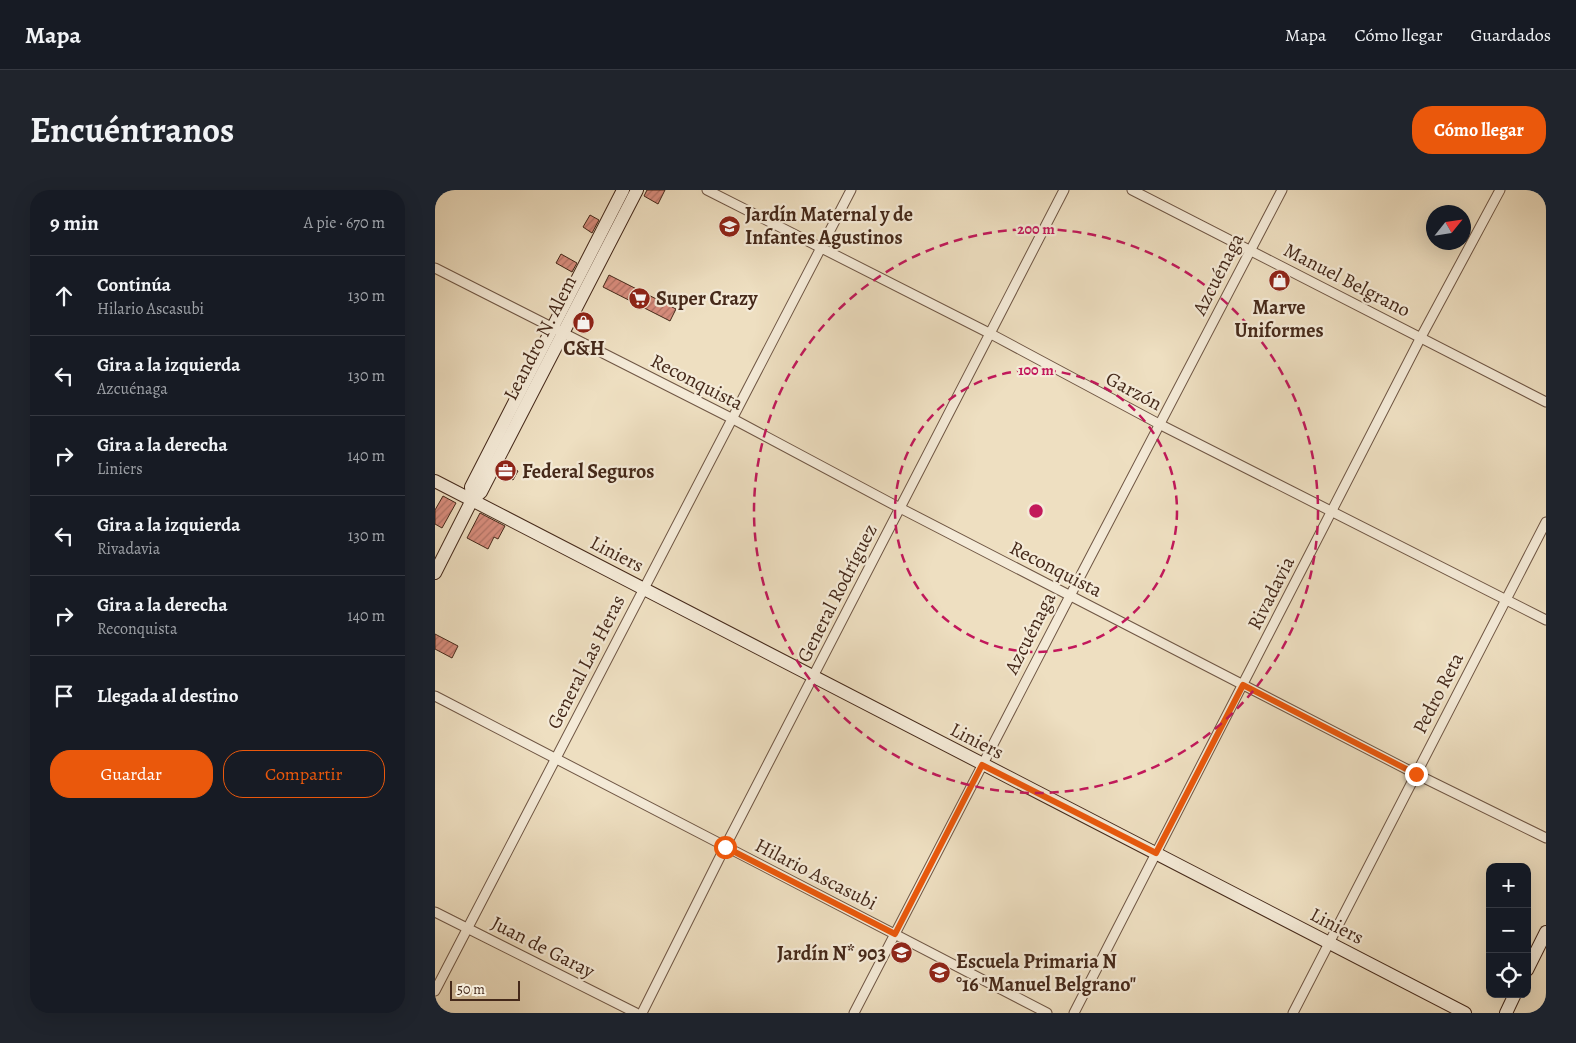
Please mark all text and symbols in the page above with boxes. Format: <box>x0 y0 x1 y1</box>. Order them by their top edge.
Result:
text: Mapa <box>25 19 81 51</box>
text: Mapa <box>1285 23 1326 47</box>
text: Cómo llegar <box>1354 23 1443 47</box>
text: Guardados <box>1471 23 1551 47</box>
text: Encuéntranos <box>30 106 234 154</box>
button: Cómo llegar <box>1412 106 1546 154</box>
place label: Jardín Maternal y de Infantes Agustinos <box>745 201 913 251</box>
north arrow <box>1426 205 1471 250</box>
text: 9 min <box>50 209 99 237</box>
text: A pie · 670 m <box>304 212 385 234</box>
school or university icon: Jardín Maternal y de Infantes Agustinos <box>717 214 741 238</box>
text: 200 m <box>1017 219 1055 239</box>
street label: Azcuénaga <box>1185 228 1250 320</box>
street label: Manuel Belgrano <box>1279 236 1415 324</box>
shop icon: Marve Uniformes <box>1267 269 1291 293</box>
street label: Leandro N. Alem <box>497 271 583 405</box>
text: Continúa <box>97 272 171 298</box>
icon: ahead <box>50 282 78 310</box>
text: 130 m <box>348 285 385 307</box>
place label: Super Crazy <box>656 285 758 312</box>
supermarket icon: Super Crazy <box>628 286 652 310</box>
place label: Marve Uniformes <box>1234 294 1324 344</box>
text: Hilario Ascasubi <box>97 298 204 320</box>
shop icon: C&H <box>572 310 596 334</box>
place label: C&H <box>563 335 605 362</box>
street label: Reconquista <box>646 347 748 417</box>
text: Gira a la izquierda <box>97 352 240 378</box>
text: 100 m <box>1018 360 1054 380</box>
icon: left <box>50 362 78 390</box>
text: 130 m <box>348 365 385 387</box>
street label: Garzón <box>1101 365 1167 417</box>
text: Azcuénaga <box>97 378 168 400</box>
text: Gira a la derecha <box>97 432 228 458</box>
icon: right <box>50 442 78 470</box>
text: 140 m <box>347 445 385 467</box>
text: Liniers <box>97 458 143 480</box>
place label: Federal Seguros <box>522 458 654 485</box>
office icon: Federal Seguros <box>494 459 518 483</box>
centre of rings <box>1027 502 1045 520</box>
text: Gira a la izquierda <box>97 512 240 538</box>
street label: General Rodríguez <box>790 519 884 667</box>
icon: left <box>50 522 78 550</box>
text: 130 m <box>348 525 385 547</box>
street label: Liniers <box>585 529 649 579</box>
street label: Reconquista <box>1005 534 1107 604</box>
text: Rivadavia <box>97 538 160 560</box>
street label: Rivadavia <box>1241 551 1301 634</box>
street label: Azcuénaga <box>997 587 1062 679</box>
street label: General Las Heras <box>541 590 631 734</box>
text: Gira a la derecha <box>97 592 228 618</box>
icon: right <box>50 602 78 630</box>
text: 140 m <box>347 605 385 627</box>
text: Reconquista <box>97 618 177 640</box>
street label: Pedro Reta <box>1406 647 1470 738</box>
icon: arrive <box>50 682 78 710</box>
text: Llegada al destino <box>97 683 239 709</box>
street label: Liniers <box>945 716 1009 766</box>
button: Guardar <box>50 750 213 798</box>
button: Compartir <box>223 750 385 798</box>
route end <box>1405 763 1428 786</box>
street label: Hilario Ascasubi <box>750 832 882 916</box>
route start <box>714 836 737 859</box>
map controls <box>1486 863 1531 998</box>
button: + <box>1486 863 1531 908</box>
street label: Liniers <box>1305 901 1369 951</box>
button: − <box>1486 908 1531 953</box>
street label: Juan de Garay <box>487 909 600 985</box>
place label: Jardín N* 903 <box>777 940 886 967</box>
school or university icon: Jardín N* 903 <box>890 941 914 965</box>
place label: Escuela Primaria N °16 "Manuel Belgrano" <box>956 948 1136 998</box>
button: locate <box>1486 953 1531 998</box>
school or university icon: Escuela Primaria N °16 "Manuel Belgrano" <box>928 961 952 985</box>
scale bar <box>450 978 520 1001</box>
text: 50 m <box>457 980 485 999</box>

